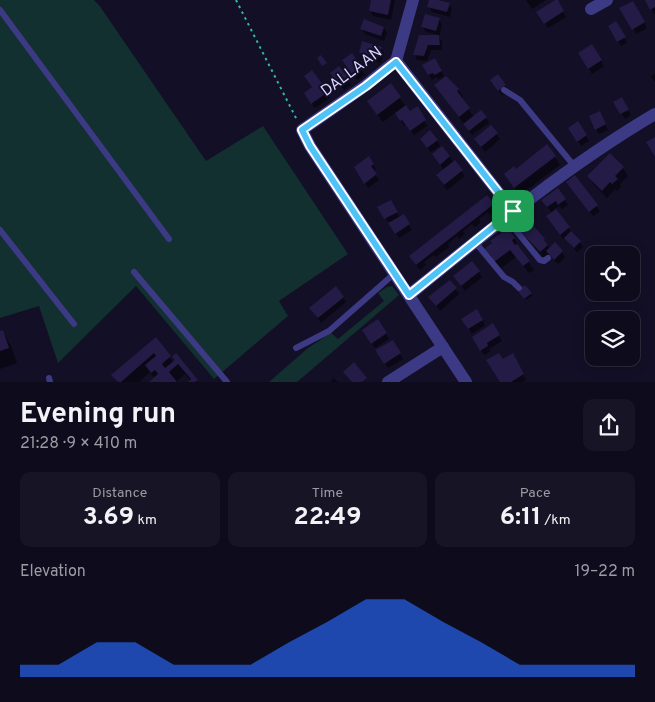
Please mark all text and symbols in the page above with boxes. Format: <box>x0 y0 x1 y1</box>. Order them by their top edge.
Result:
street label: DALLAAN <box>317 42 387 102</box>
pin <box>492 190 534 232</box>
icon: arrive <box>499 197 527 225</box>
map controls <box>585 246 640 366</box>
button: locate <box>585 246 640 301</box>
button: layers <box>585 311 640 366</box>
text: Evening run <box>20 397 176 433</box>
button: share <box>583 399 635 451</box>
text: 21:28 · 9 × 410 m <box>20 434 137 454</box>
text: Distance <box>92 485 147 502</box>
text: Time <box>312 485 343 502</box>
text: Pace <box>520 485 551 502</box>
text: 3.69 <box>83 502 134 534</box>
text: 22:49 <box>293 502 362 534</box>
text: 6:11 <box>500 502 541 534</box>
text: km <box>134 512 157 529</box>
text: /km <box>541 512 571 529</box>
text: Elevation <box>20 562 86 582</box>
text: 19–22 m <box>574 562 635 582</box>

